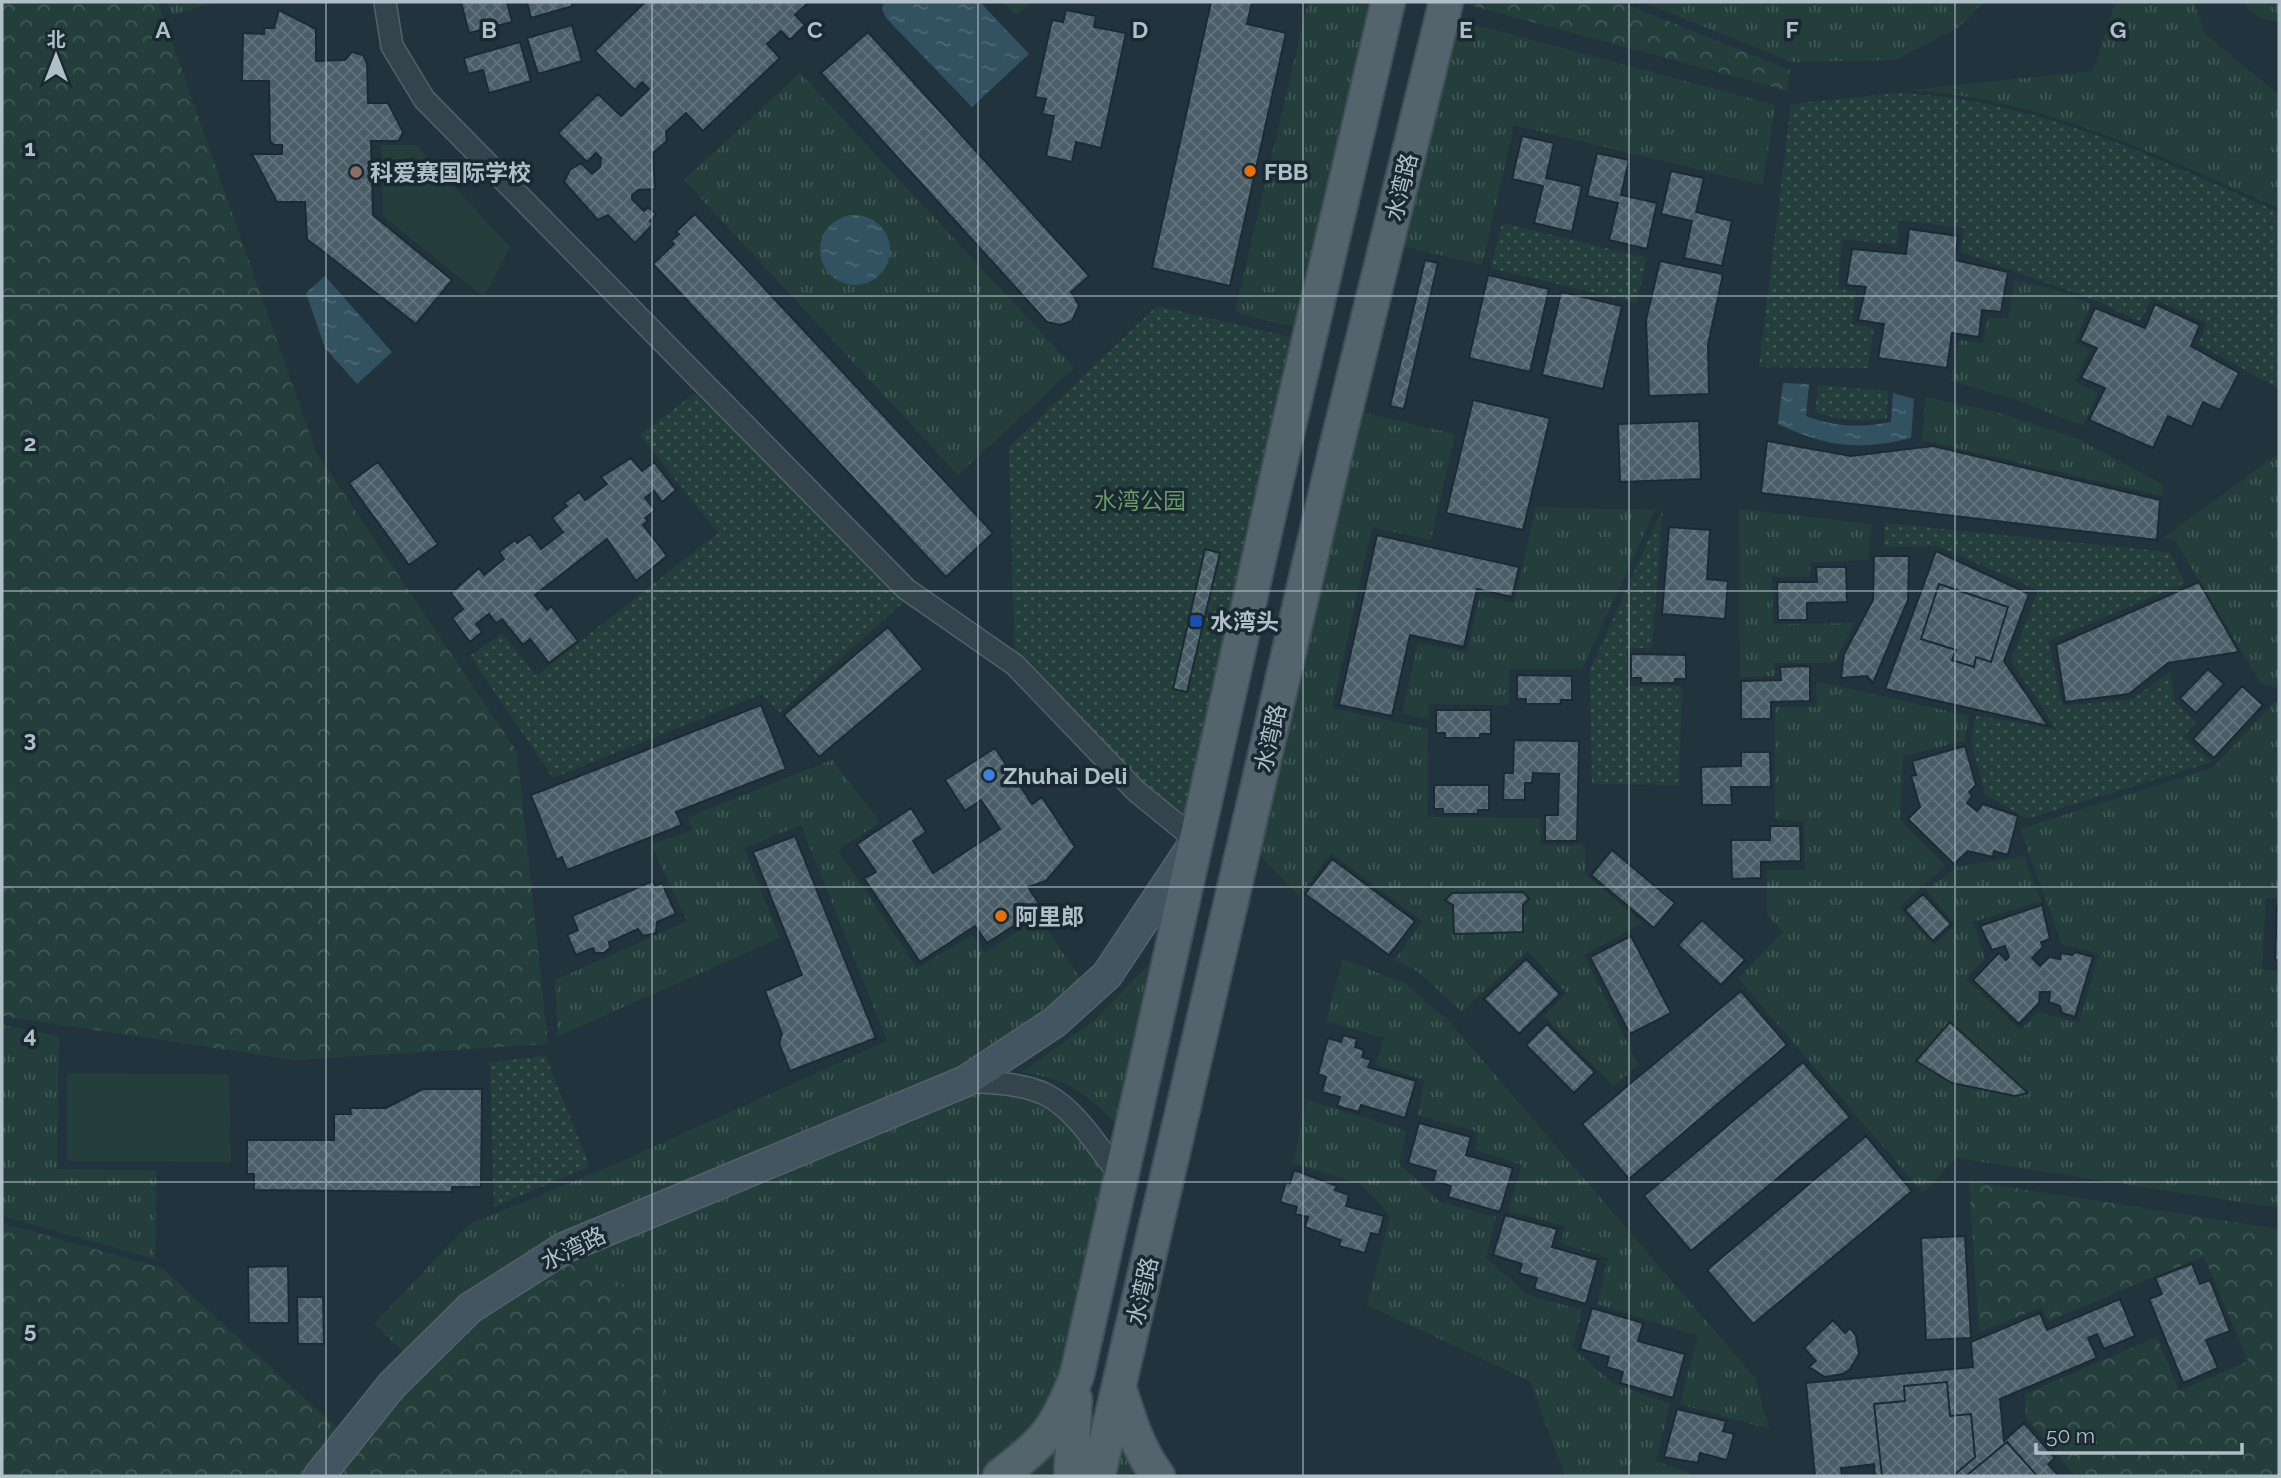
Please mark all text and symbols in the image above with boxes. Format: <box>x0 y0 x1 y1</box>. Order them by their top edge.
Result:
text: A <box>155 16 171 43</box>
text: B <box>481 16 497 43</box>
text: C <box>807 16 823 43</box>
text: D <box>1132 16 1148 43</box>
text: E <box>1459 16 1473 43</box>
text: F <box>1785 16 1799 43</box>
text: G <box>2110 16 2126 43</box>
north arrow <box>21 21 91 91</box>
text: 北 <box>46 28 66 50</box>
text: 1 <box>24 134 36 161</box>
street label: 水湾路 <box>1380 150 1422 224</box>
place label: FBB <box>1264 158 1308 185</box>
place label: 科爱赛国际学校 <box>370 159 531 186</box>
marker: FBB <box>1242 163 1258 179</box>
marker: 科爱赛国际学校 <box>348 164 364 180</box>
text: 2 <box>24 429 36 456</box>
park label: 水湾公园 <box>1094 487 1186 514</box>
place label: 水湾头 <box>1210 608 1279 635</box>
marker: 水湾头 <box>1188 613 1204 629</box>
street label: 水湾路 <box>1249 701 1291 775</box>
text: 3 <box>24 725 36 752</box>
place label: Zhuhai Deli <box>1003 762 1127 789</box>
marker: Zhuhai Deli <box>981 767 997 783</box>
place label: 阿里郎 <box>1015 903 1084 930</box>
marker: 阿里郎 <box>993 908 1009 924</box>
text: 4 <box>23 1021 37 1048</box>
street label: 水湾路 <box>536 1221 610 1275</box>
street label: 水湾路 <box>1121 1254 1163 1328</box>
text: 5 <box>24 1316 37 1343</box>
scale bar <box>2036 1412 2242 1456</box>
text: 50 m <box>2046 1423 2095 1448</box>

